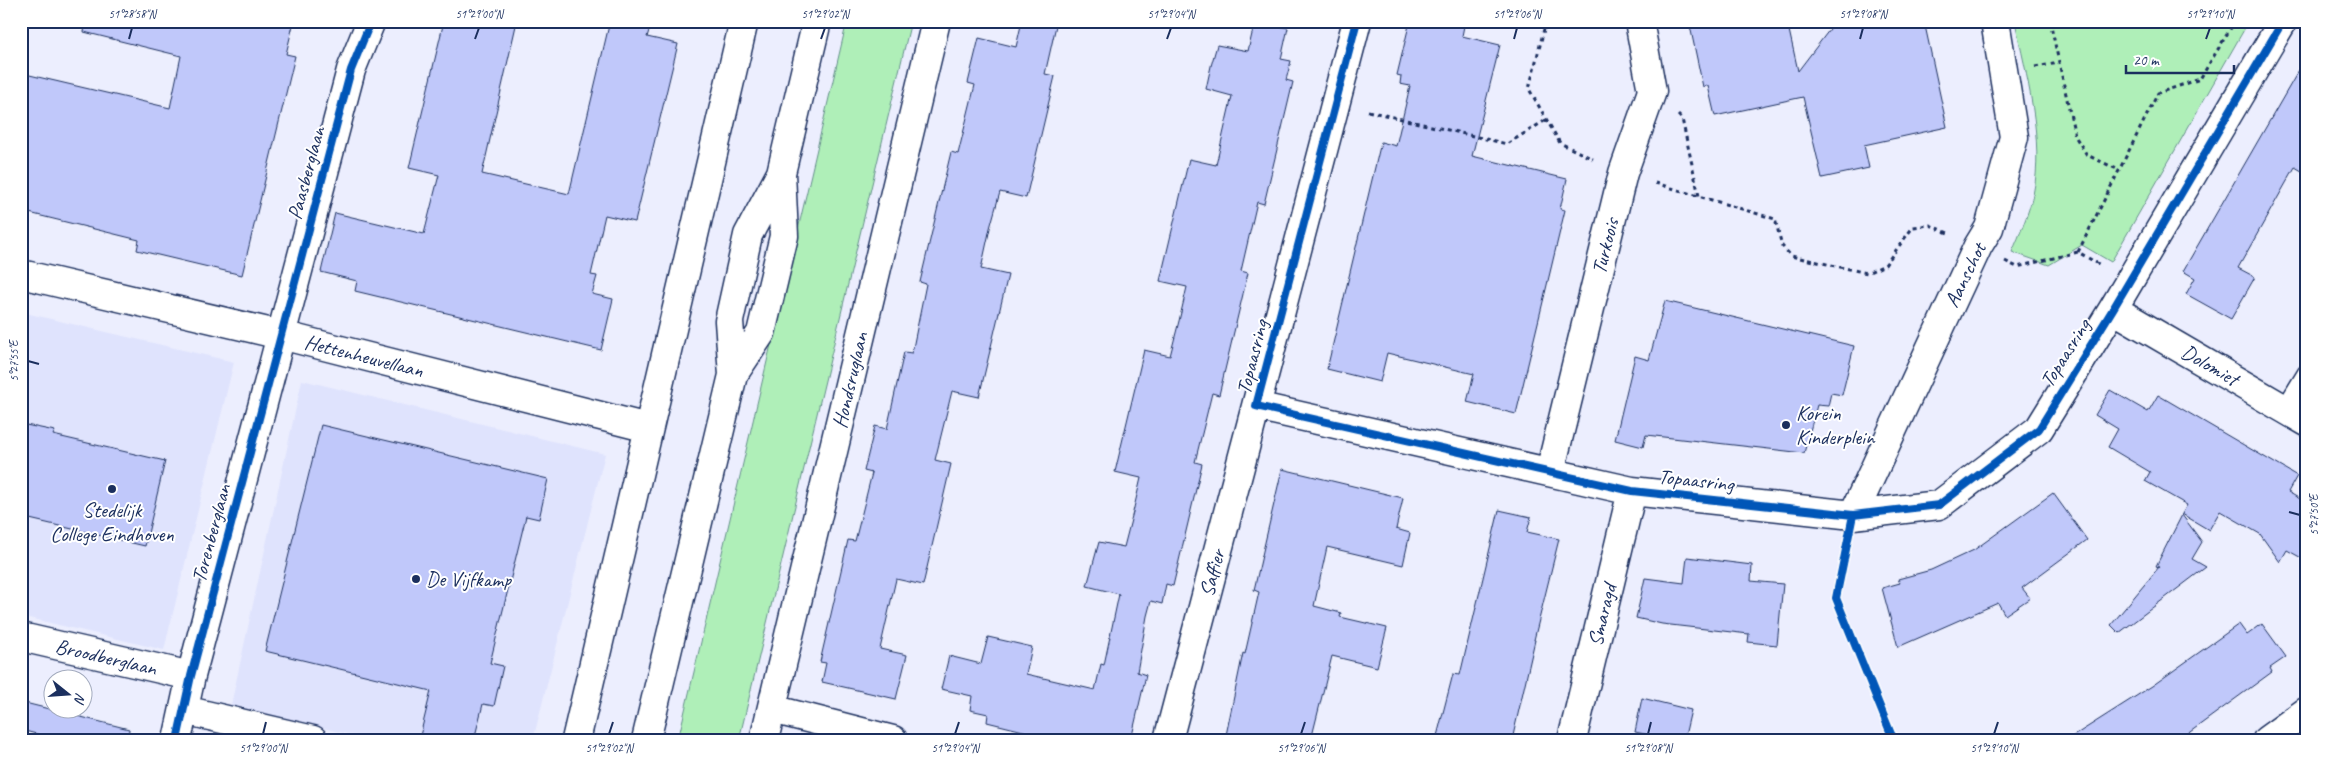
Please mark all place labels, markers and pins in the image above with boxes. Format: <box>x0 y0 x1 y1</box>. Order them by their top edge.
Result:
place label: Korein Kinderplein <box>1796 400 1876 450</box>
marker: Korein Kinderplein <box>1780 419 1792 431</box>
marker: Stedelijk College Eindhoven <box>106 483 118 495</box>
place label: Stedelijk College Eindhoven <box>50 497 174 547</box>
place label: De Vijfkamp <box>426 566 512 592</box>
marker: De Vijfkamp <box>410 573 422 585</box>

